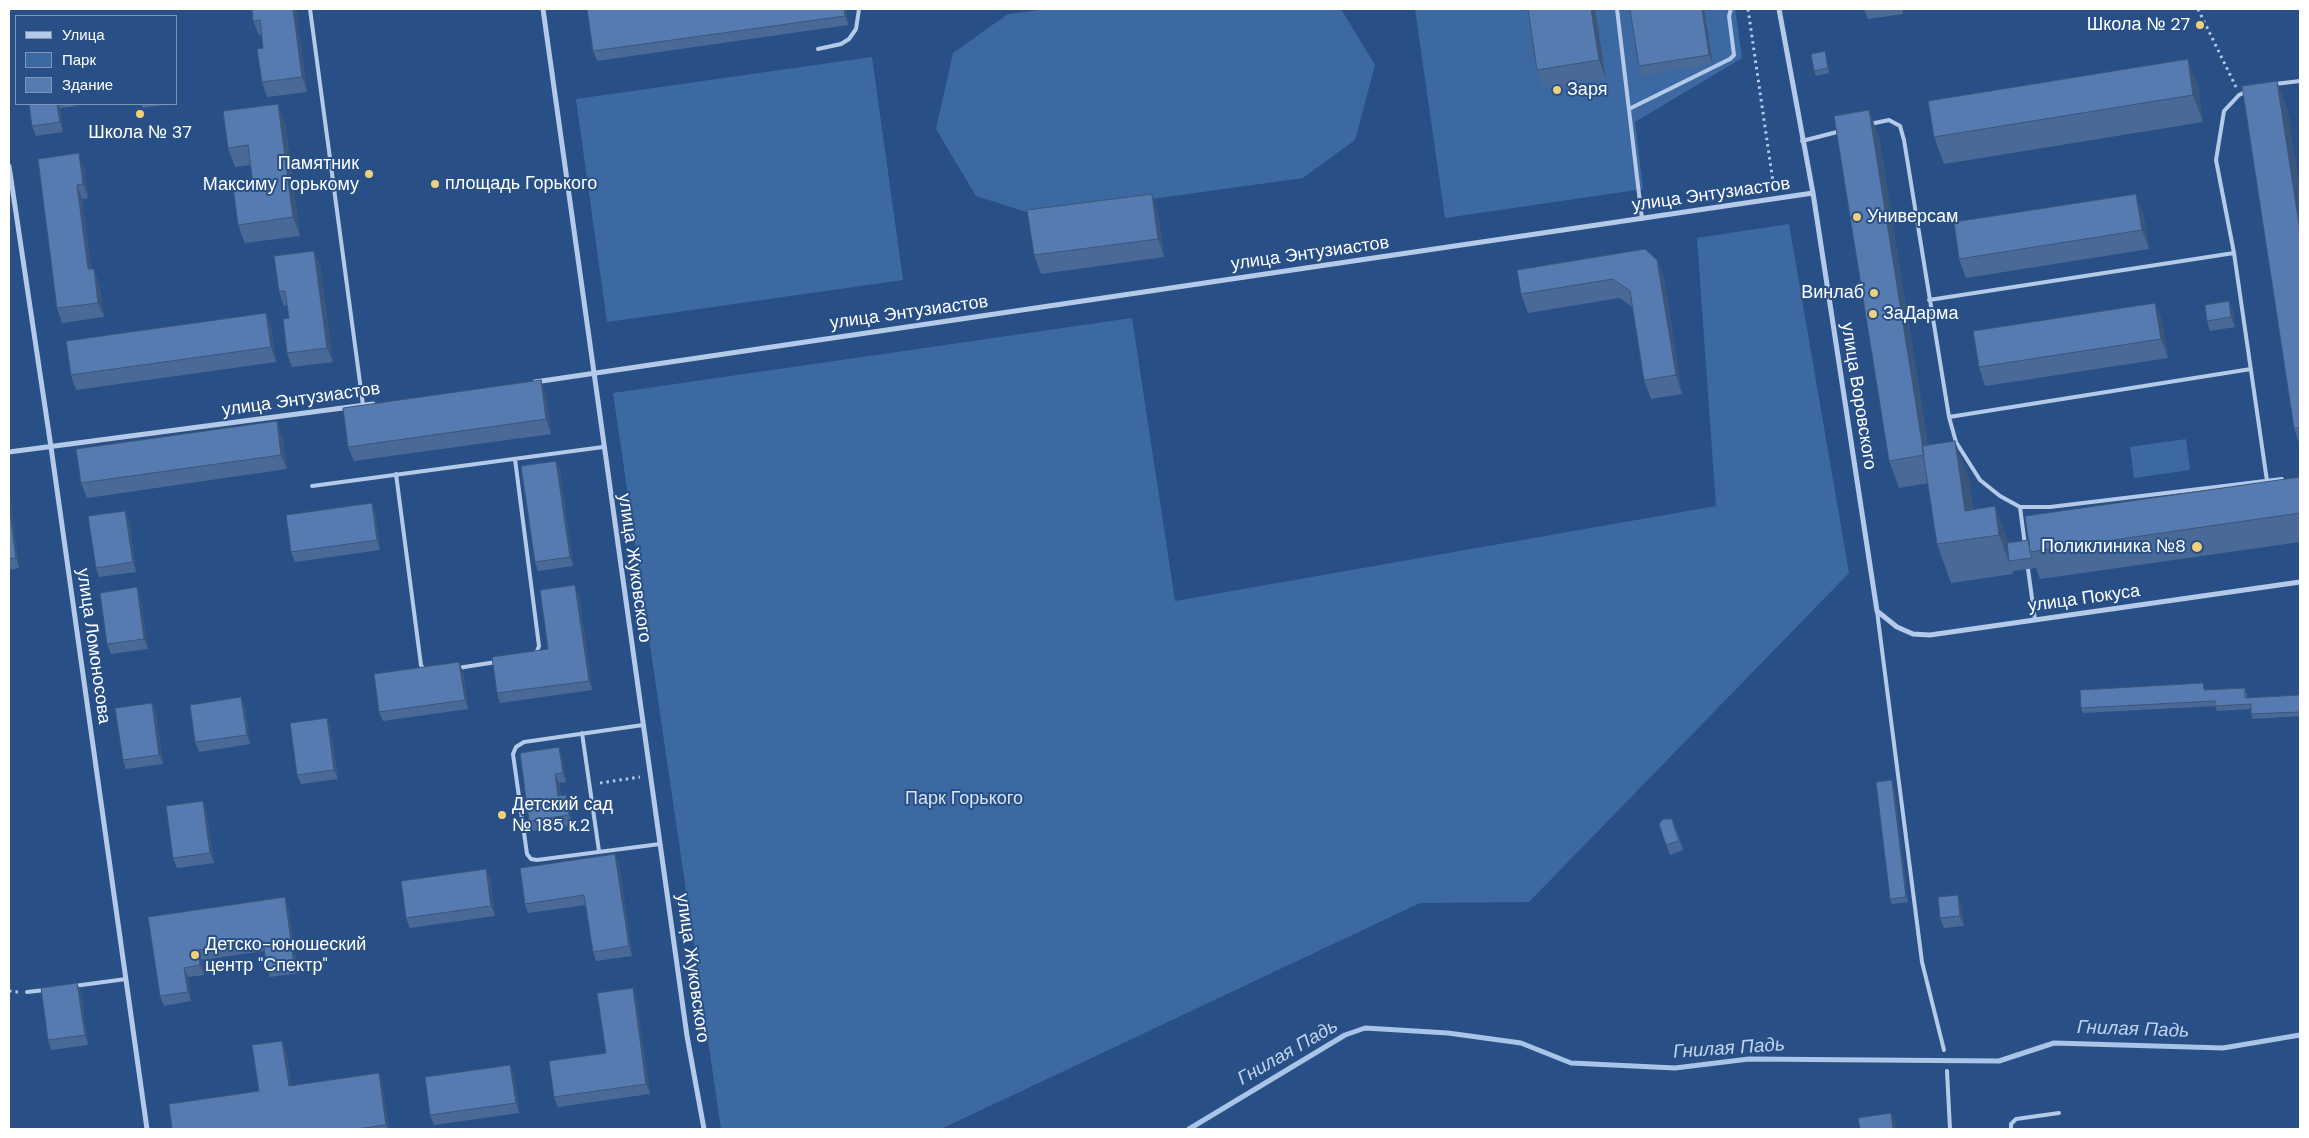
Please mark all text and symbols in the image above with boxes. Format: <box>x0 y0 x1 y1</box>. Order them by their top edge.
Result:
place label: Школа № 27 <box>2087 14 2190 36</box>
legend <box>15 15 178 105</box>
marker: Школа № 27 <box>2194 19 2206 31</box>
text: Улица <box>62 25 105 45</box>
text: Парк <box>62 50 96 70</box>
text: Здание <box>62 75 113 95</box>
place label: Заря <box>1567 79 1607 101</box>
marker: Заря <box>1551 84 1563 96</box>
marker: Школа № 37 <box>134 108 146 120</box>
place label: Школа № 37 <box>88 122 192 144</box>
place label: Памятник Максиму Горькому <box>203 153 359 195</box>
marker: Памятник Максиму Горькому <box>363 168 375 180</box>
place label: площадь Горького <box>445 173 597 195</box>
street label: улица Энтузиастов <box>1631 173 1791 217</box>
marker: площадь Горького <box>429 178 441 190</box>
place label: Универсам <box>1867 206 1958 228</box>
marker: Универсам <box>1851 211 1863 223</box>
street label: улица Энтузиастов <box>1230 232 1390 276</box>
place label: Винлаб <box>1801 282 1864 304</box>
marker: Винлаб <box>1868 287 1880 299</box>
street label: улица Энтузиастов <box>829 291 989 335</box>
place label: ЗаДарма <box>1883 303 1958 325</box>
marker: ЗаДарма <box>1867 308 1879 320</box>
street label: улица Воровского <box>1836 321 1880 471</box>
street label: улица Энтузиастов <box>221 378 381 422</box>
street label: улица Жуковского <box>613 492 655 644</box>
place label: Поликлиника №8 <box>2041 536 2186 558</box>
marker: Поликлиника №8 <box>2190 540 2204 554</box>
street label: улица Ломоносова <box>71 567 115 725</box>
street label: улица Покуса <box>2026 580 2142 618</box>
park label: Парк Горького <box>905 788 1023 810</box>
place label: Детский сад № 185 к.2 <box>512 794 613 836</box>
marker: Детский сад № 185 к.2 <box>496 809 508 821</box>
street label: улица Жуковского <box>671 892 713 1044</box>
place label: Детско-юношеский центр "Спектр" <box>205 934 366 976</box>
marker: Детско-юношеский центр "Спектр" <box>189 949 201 961</box>
water label: Гнилая Падь <box>1234 1015 1342 1091</box>
water label: Гнилая Падь <box>2077 1017 2189 1043</box>
water label: Гнилая Падь <box>1672 1034 1786 1064</box>

